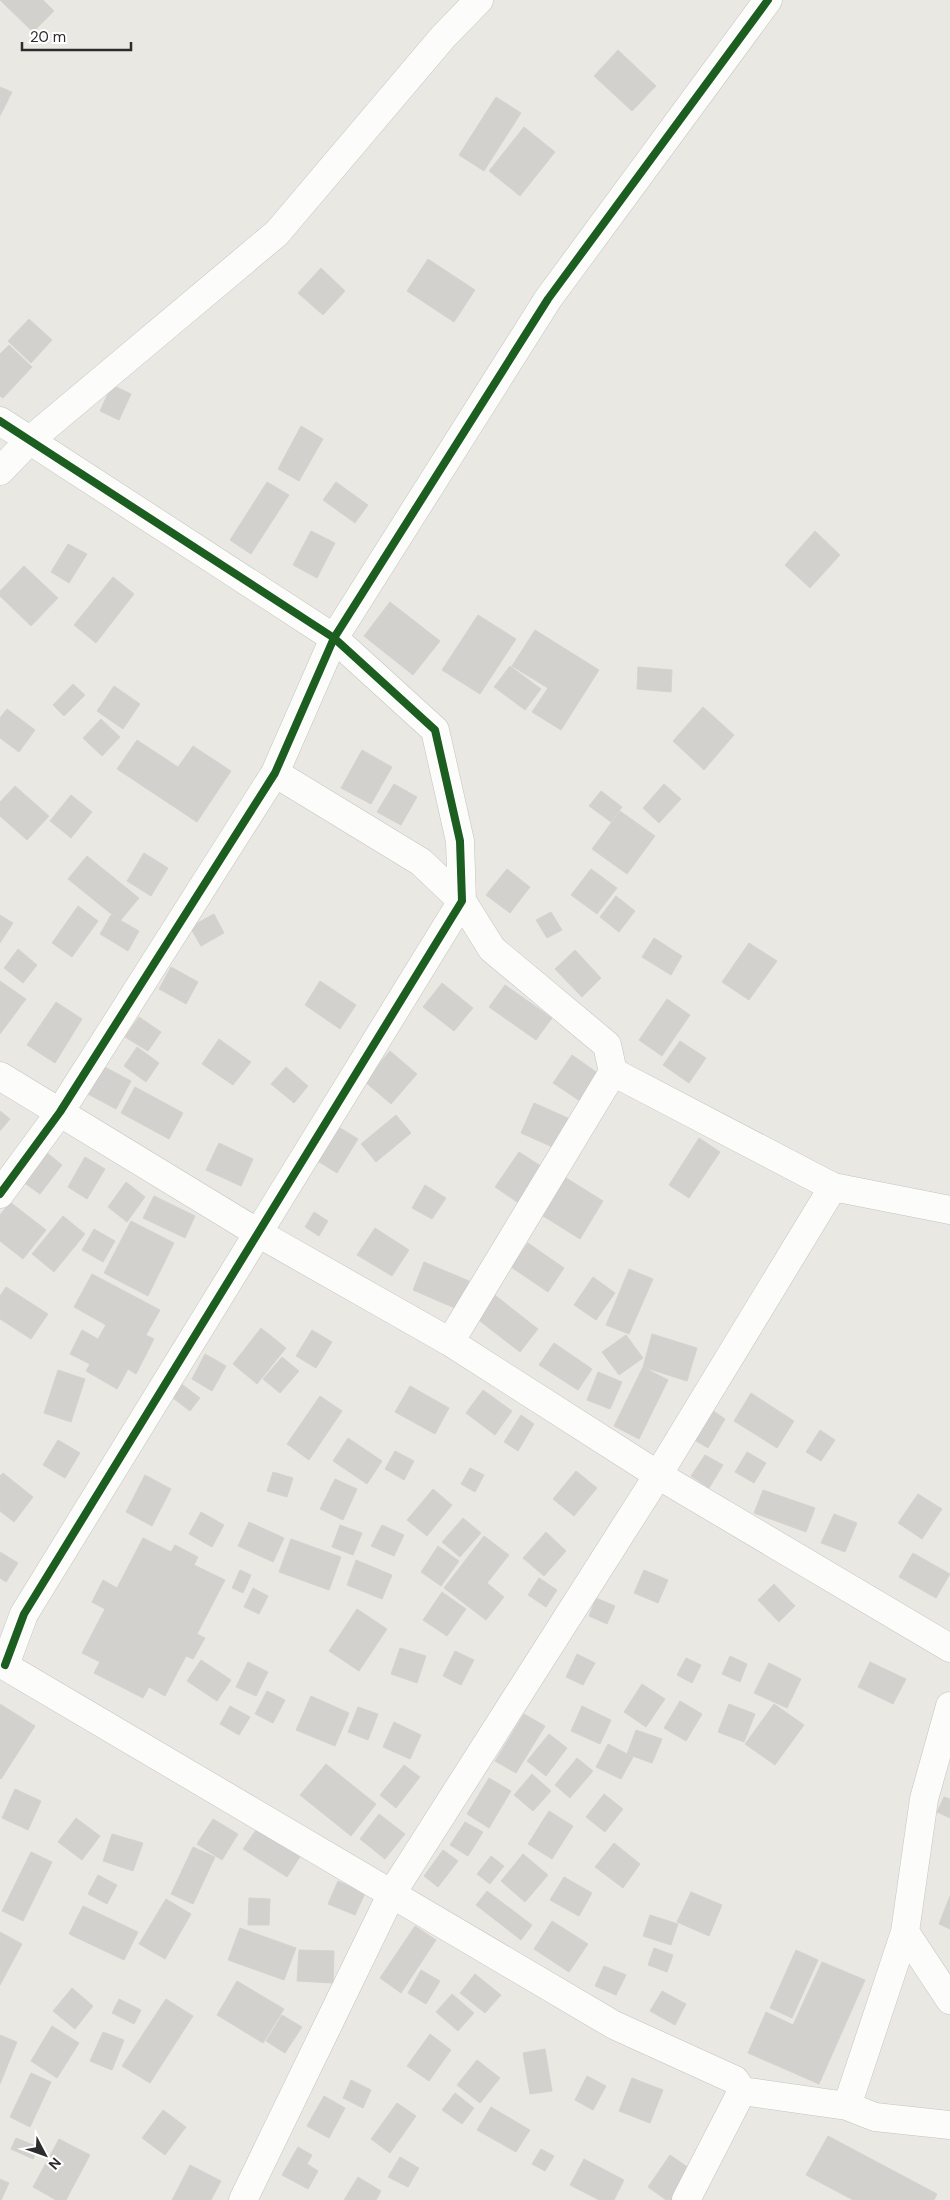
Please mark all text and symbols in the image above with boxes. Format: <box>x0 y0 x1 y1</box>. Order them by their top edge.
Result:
scale bar <box>22 20 131 52</box>
text: 20 m <box>30 27 66 47</box>
north arrow <box>20 2130 70 2180</box>
text: N <box>45 2154 65 2173</box>

